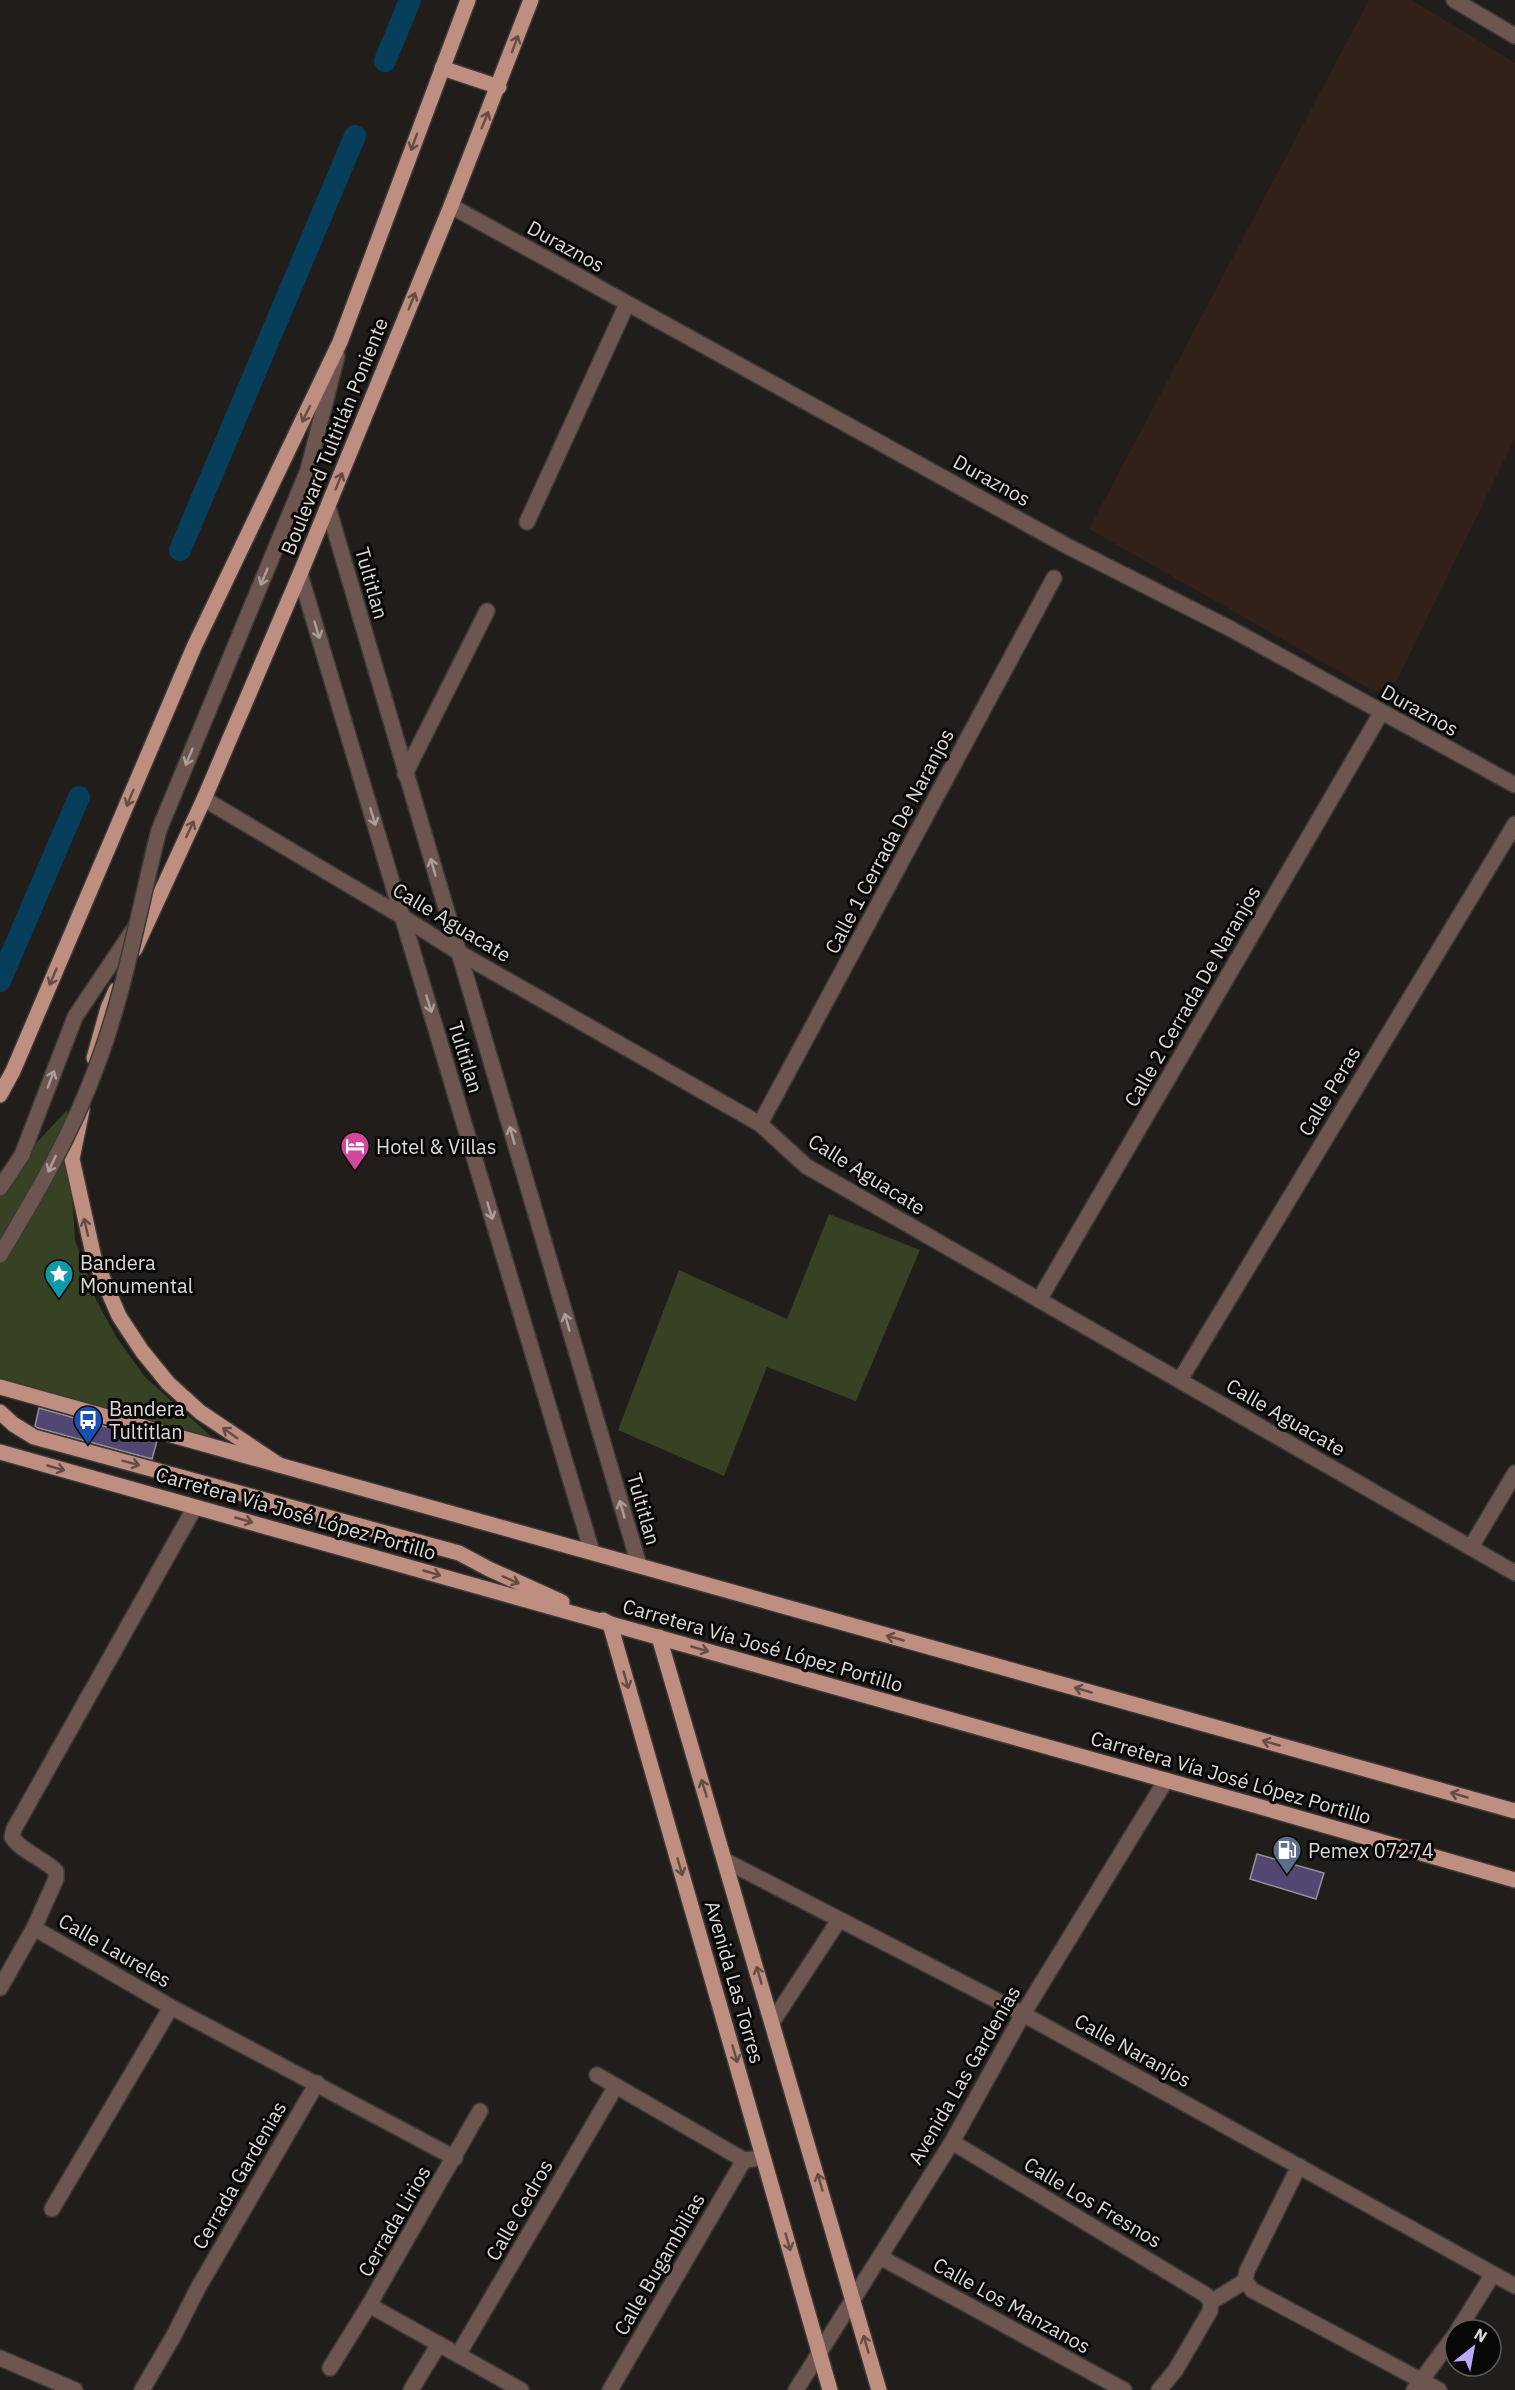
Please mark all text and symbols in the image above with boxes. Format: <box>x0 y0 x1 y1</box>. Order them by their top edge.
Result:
one-way arrow <box>510 35 521 53</box>
one-way arrow <box>481 111 492 130</box>
one-way arrow <box>408 133 419 151</box>
street label: Duraznos <box>523 214 609 278</box>
one-way arrow <box>407 292 418 311</box>
street label: Boulevard Tultitlán Poniente <box>274 313 394 559</box>
one-way arrow <box>300 404 312 422</box>
street label: Duraznos <box>949 448 1035 512</box>
one-way arrow <box>334 473 345 491</box>
street label: Tultitlan <box>349 544 395 622</box>
one-way arrow <box>258 567 269 585</box>
one-way arrow <box>312 620 323 639</box>
street label: Duraznos <box>1377 678 1463 742</box>
street label: Calle 1 Cerrada De Naranjos <box>818 724 960 958</box>
one-way arrow <box>183 747 194 765</box>
one-way arrow <box>124 788 135 806</box>
one-way arrow <box>368 807 379 826</box>
one-way arrow <box>184 821 196 839</box>
one-way arrow <box>427 858 438 877</box>
street label: Calle Aguacate <box>388 876 516 968</box>
street label: Calle 2 Cerrada De Naranjos <box>1118 880 1266 1112</box>
one-way arrow <box>47 967 58 986</box>
one-way arrow <box>424 994 435 1013</box>
street label: Tultitlan <box>442 1018 490 1096</box>
street label: Calle Peras <box>1292 1041 1366 1141</box>
one-way arrow <box>46 1070 57 1088</box>
one-way arrow <box>506 1126 517 1145</box>
street label: Calle Aguacate <box>803 1127 931 1221</box>
hotel icon: Hotel & Villas <box>339 1130 371 1172</box>
place label: Hotel & Villas <box>376 1133 496 1160</box>
one-way arrow <box>46 1155 58 1173</box>
one-way arrow <box>485 1201 496 1220</box>
one-way arrow <box>80 1217 92 1236</box>
place label: Bandera Monumental <box>80 1249 193 1299</box>
place icon: Bandera Monumental <box>43 1258 75 1300</box>
one-way arrow <box>561 1313 572 1332</box>
street label: Calle Aguacate <box>1221 1372 1351 1462</box>
place label: Bandera Tultitlan <box>109 1395 185 1445</box>
bus stop icon: Bandera Tultitlan <box>72 1404 104 1446</box>
one-way arrow <box>222 1427 238 1439</box>
one-way arrow <box>121 1458 140 1469</box>
street label: Carretera Vía José López Portillo <box>153 1460 439 1566</box>
one-way arrow <box>46 1462 65 1474</box>
street label: Tultitlan <box>621 1470 667 1548</box>
one-way arrow <box>616 1500 627 1519</box>
one-way arrow <box>234 1515 253 1527</box>
one-way arrow <box>422 1568 441 1579</box>
one-way arrow <box>502 1574 520 1586</box>
street label: Carretera Vía José López Portillo <box>620 1592 906 1698</box>
one-way arrow <box>886 1631 905 1643</box>
one-way arrow <box>690 1644 709 1655</box>
one-way arrow <box>621 1670 632 1689</box>
one-way arrow <box>1074 1684 1093 1696</box>
street label: Carretera Vía José López Portillo <box>1088 1724 1374 1830</box>
one-way arrow <box>1262 1737 1281 1748</box>
one-way arrow <box>698 1779 709 1798</box>
one-way arrow <box>1450 1789 1469 1801</box>
fuel station icon: Pemex 07274 <box>1271 1834 1303 1876</box>
place label: Pemex 07274 <box>1308 1837 1434 1864</box>
one-way arrow <box>675 1857 686 1876</box>
street label: Avenida Las Torres <box>699 1897 771 2067</box>
street label: Calle Laureles <box>54 1907 176 1993</box>
one-way arrow <box>753 1966 764 1985</box>
street label: Avenida Las Gardenias <box>902 1980 1026 2170</box>
street label: Calle Naranjos <box>1070 2007 1196 2093</box>
one-way arrow <box>729 2044 741 2063</box>
street label: Cerrada Gardenias <box>186 2096 292 2254</box>
street label: Calle Los Fresnos <box>1019 2150 1167 2254</box>
street label: Calle Cedros <box>479 2154 559 2266</box>
street label: Cerrada Lirios <box>351 2161 437 2281</box>
one-way arrow <box>813 2173 825 2192</box>
street label: Calle Bugambilias <box>607 2188 711 2340</box>
one-way arrow <box>783 2232 795 2251</box>
street label: Calle Los Manzanos <box>929 2251 1095 2359</box>
north arrow <box>1443 2318 1503 2378</box>
text: N <box>1471 2324 1491 2347</box>
one-way arrow <box>860 2335 871 2354</box>

